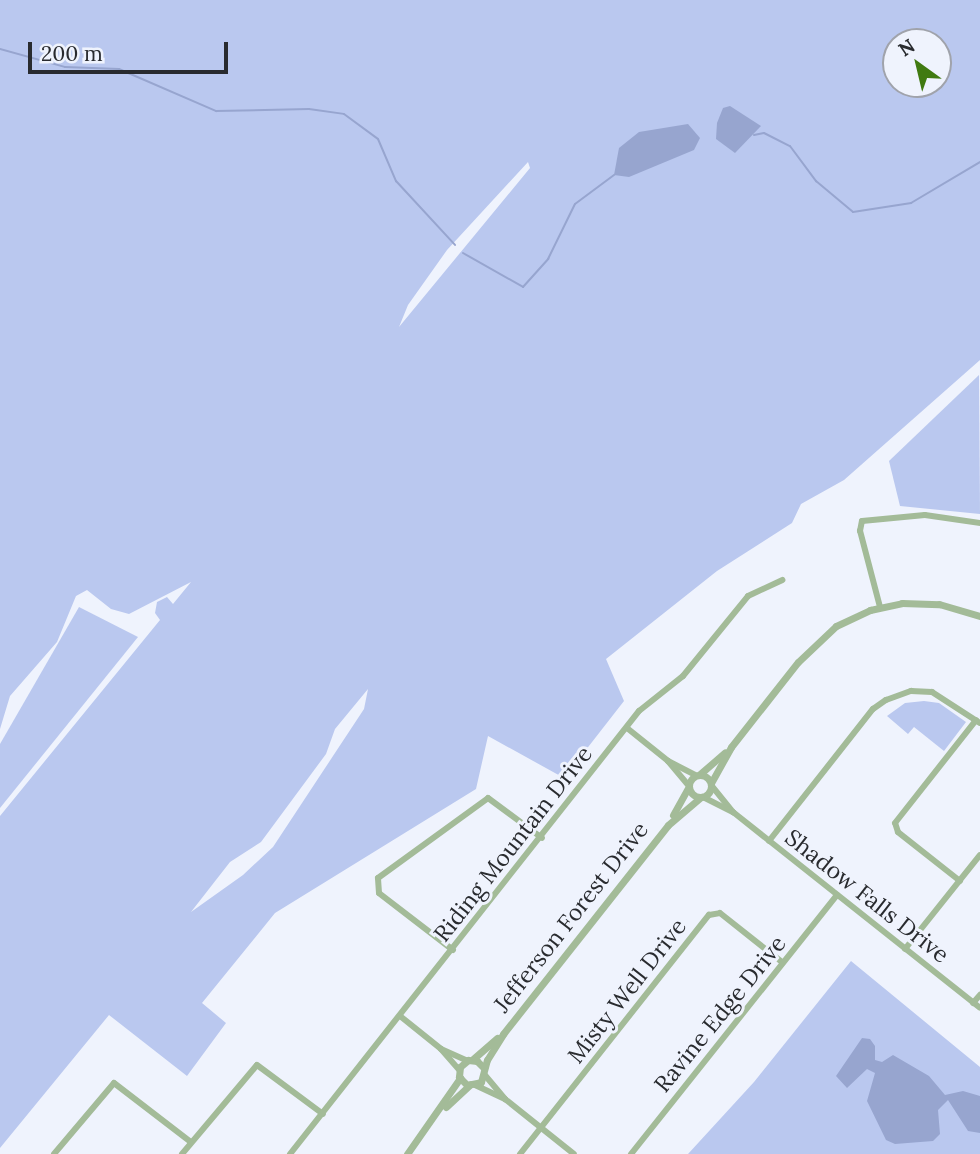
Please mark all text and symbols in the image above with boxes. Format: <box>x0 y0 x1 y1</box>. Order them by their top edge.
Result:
scale bar <box>32 28 231 72</box>
north arrow <box>882 28 952 98</box>
text: N <box>894 33 919 61</box>
text: 200 m <box>41 40 103 67</box>
street label: Riding Mountain Drive <box>428 741 598 947</box>
street label: Jefferson Forest Drive <box>488 816 654 1018</box>
street label: Shadow Falls Drive <box>780 823 954 969</box>
street label: Misty Well Drive <box>562 913 692 1069</box>
street label: Ravine Edge Drive <box>648 930 792 1098</box>

